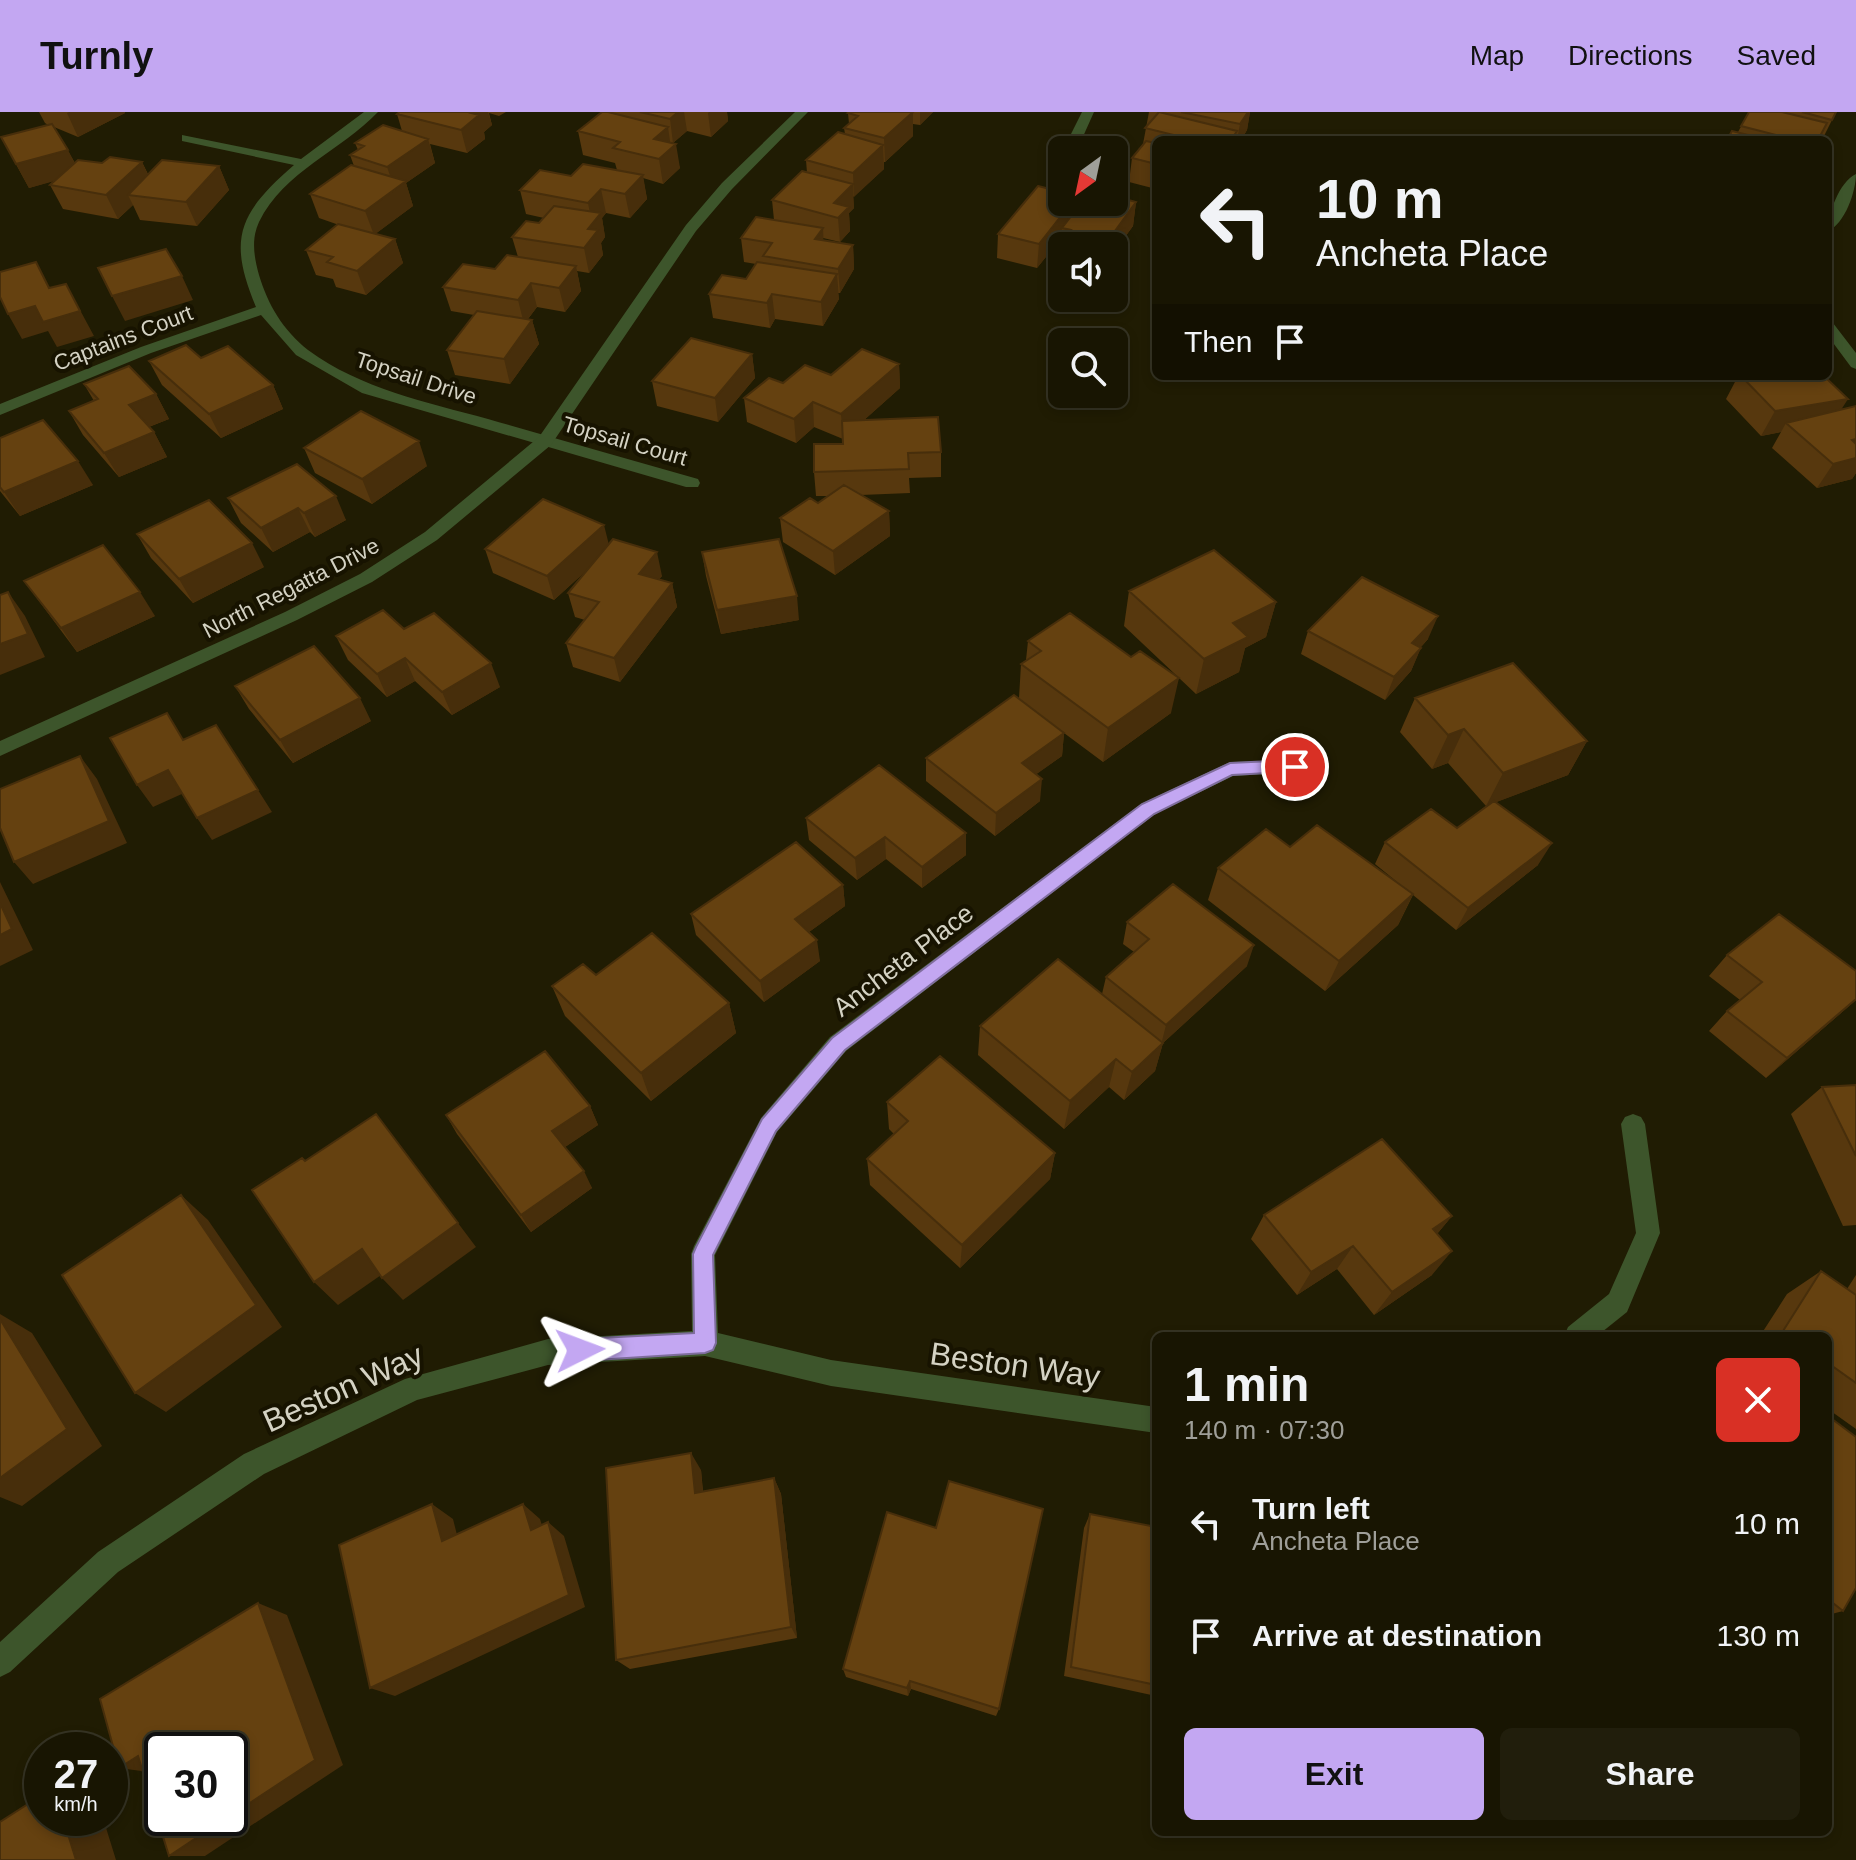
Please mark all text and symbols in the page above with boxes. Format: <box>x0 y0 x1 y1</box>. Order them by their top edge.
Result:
text: Turnly <box>40 35 153 77</box>
text: Map <box>1470 40 1524 71</box>
text: Directions <box>1568 40 1693 71</box>
text: Saved <box>1737 40 1816 71</box>
north arrow <box>1048 136 1128 216</box>
map controls <box>1048 136 1128 408</box>
text: 10 m <box>1316 167 1444 230</box>
icon: left <box>1184 168 1288 272</box>
button: sound <box>1048 232 1128 312</box>
text: Ancheta Place <box>1316 233 1548 274</box>
street label: Captains Court <box>50 300 196 376</box>
icon: arrive <box>1268 320 1312 364</box>
text: Then <box>1184 325 1252 358</box>
button: search <box>1048 328 1128 408</box>
street label: Topsail Drive <box>352 347 480 409</box>
street label: Topsail Court <box>560 411 690 471</box>
street label: North Regatta Drive <box>199 533 383 643</box>
pin <box>1261 733 1329 801</box>
icon: arrive <box>1273 745 1317 789</box>
street label: Ancheta Place <box>827 898 979 1022</box>
position arrow <box>538 1308 622 1392</box>
street label: Beston Way <box>928 1335 1102 1395</box>
street label: Beston Way <box>257 1337 429 1439</box>
text: 1 min <box>1184 1358 1309 1411</box>
button: close <box>1716 1358 1800 1442</box>
text: 140 m · 07:30 <box>1184 1415 1344 1445</box>
text: Turn left <box>1252 1492 1370 1525</box>
icon: left <box>1184 1502 1228 1546</box>
text: 10 m <box>1733 1507 1800 1540</box>
text: Ancheta Place <box>1252 1526 1420 1556</box>
icon: arrive <box>1184 1614 1228 1658</box>
text: Arrive at destination <box>1252 1619 1542 1652</box>
text: 130 m <box>1717 1619 1800 1652</box>
button: Exit <box>1184 1728 1484 1820</box>
button: Share <box>1500 1728 1800 1820</box>
speed limit sign: 30 <box>144 1732 248 1836</box>
text: 27 <box>54 1752 98 1796</box>
text: km/h <box>54 1793 98 1815</box>

